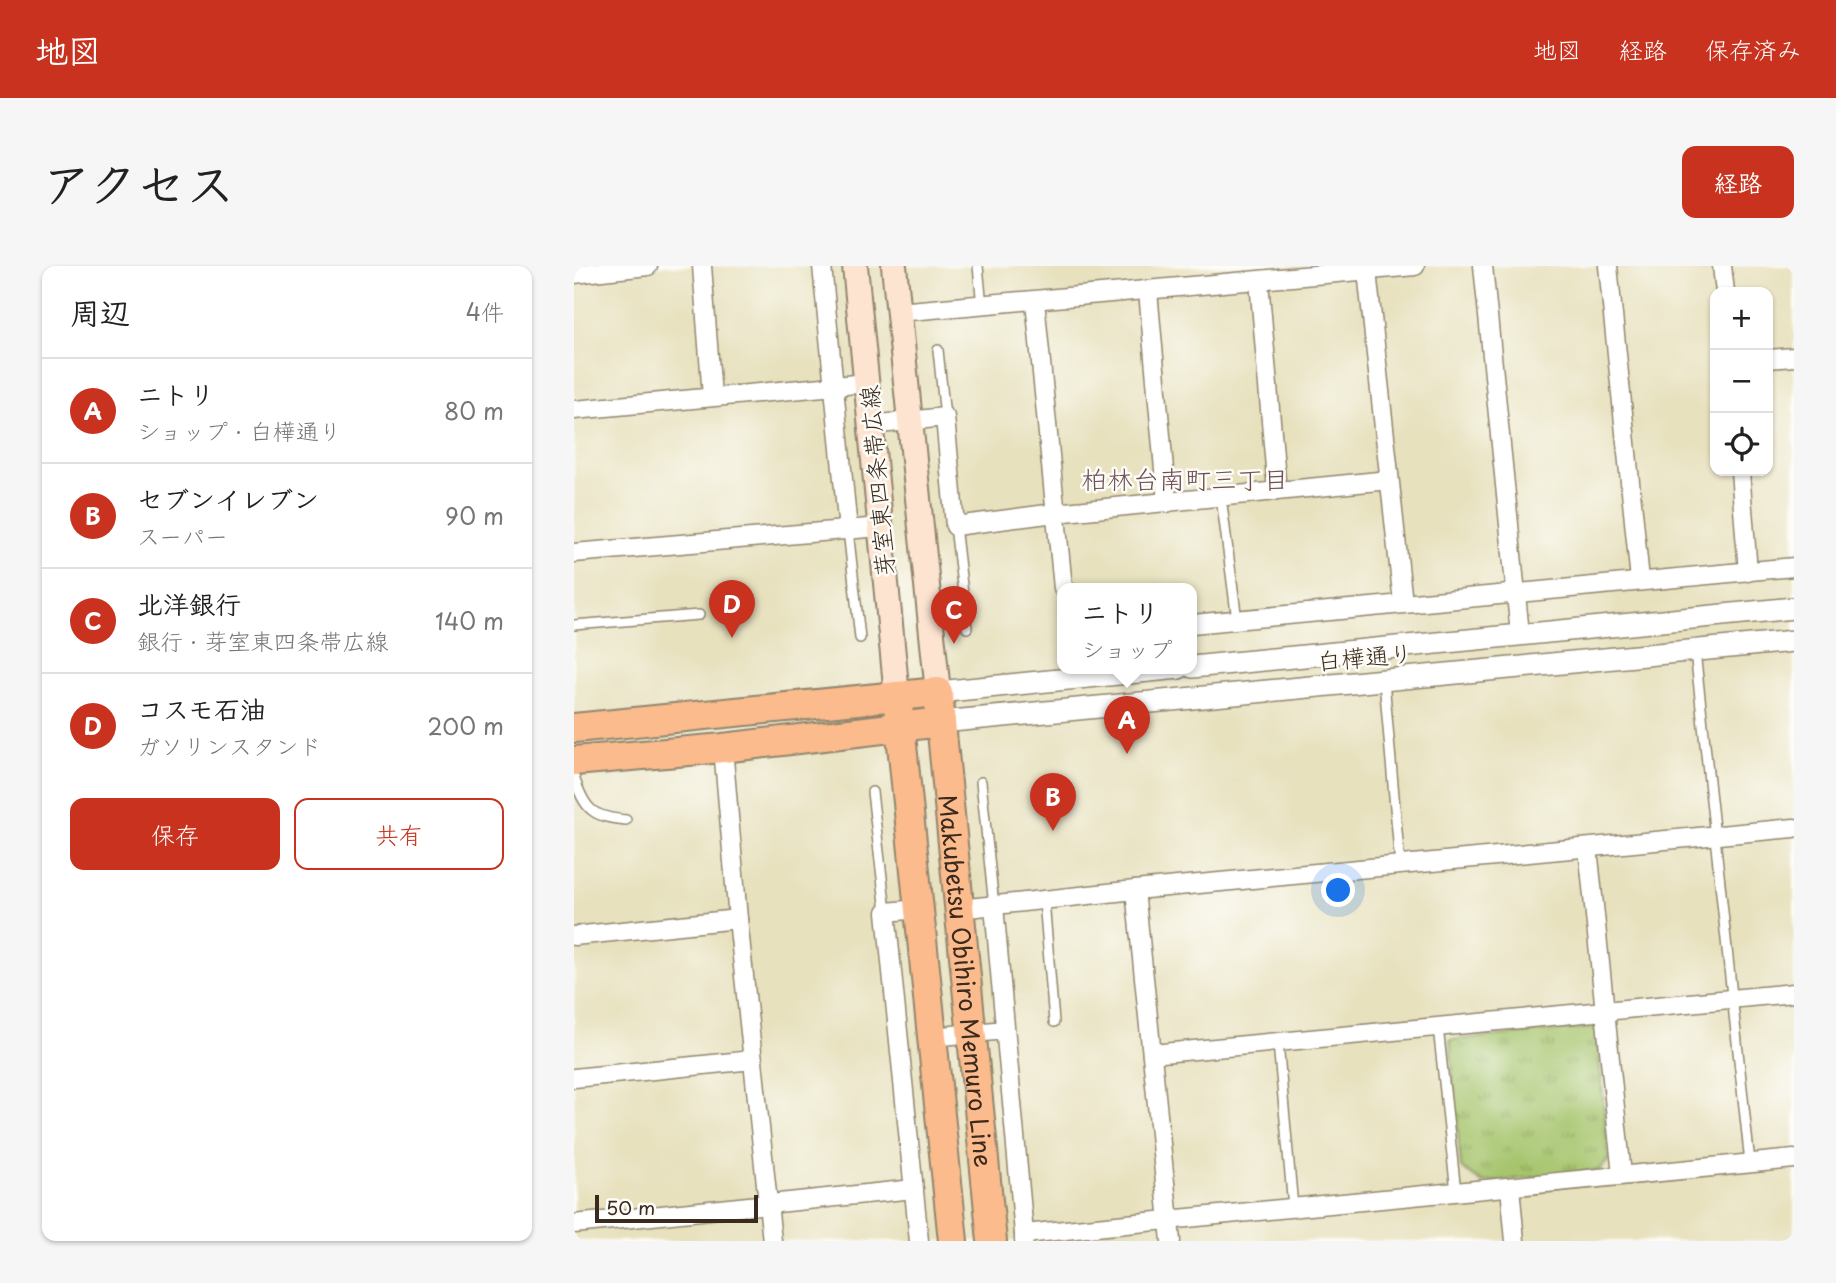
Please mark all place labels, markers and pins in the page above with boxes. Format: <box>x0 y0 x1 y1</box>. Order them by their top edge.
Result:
pin: D <box>709 580 755 638</box>
pin: C <box>931 586 977 644</box>
pin: A <box>1104 696 1150 754</box>
pin: B <box>1030 773 1076 831</box>

